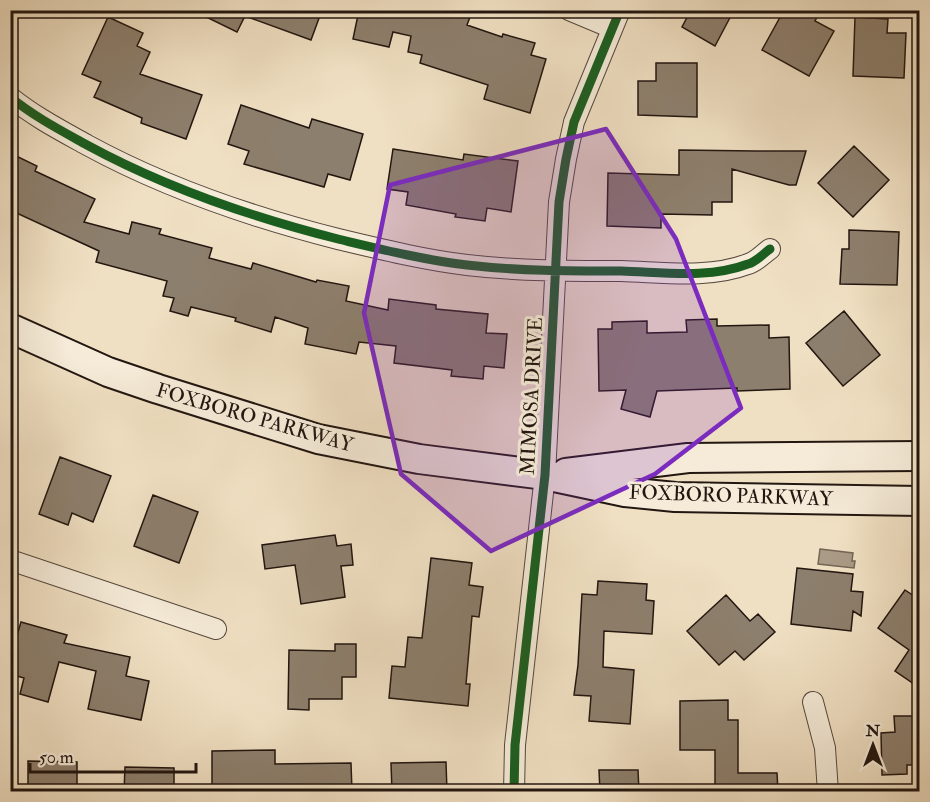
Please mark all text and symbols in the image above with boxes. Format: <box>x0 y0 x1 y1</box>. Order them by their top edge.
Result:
street label: MIMOSA DRIVE <box>515 317 548 475</box>
street label: FOXBORO PARKWAY <box>153 377 358 458</box>
street label: FOXBORO PARKWAY <box>629 479 835 512</box>
north arrow <box>843 715 903 775</box>
text: N <box>865 721 881 741</box>
scale bar <box>30 736 196 774</box>
text: 50 m <box>39 746 74 769</box>

